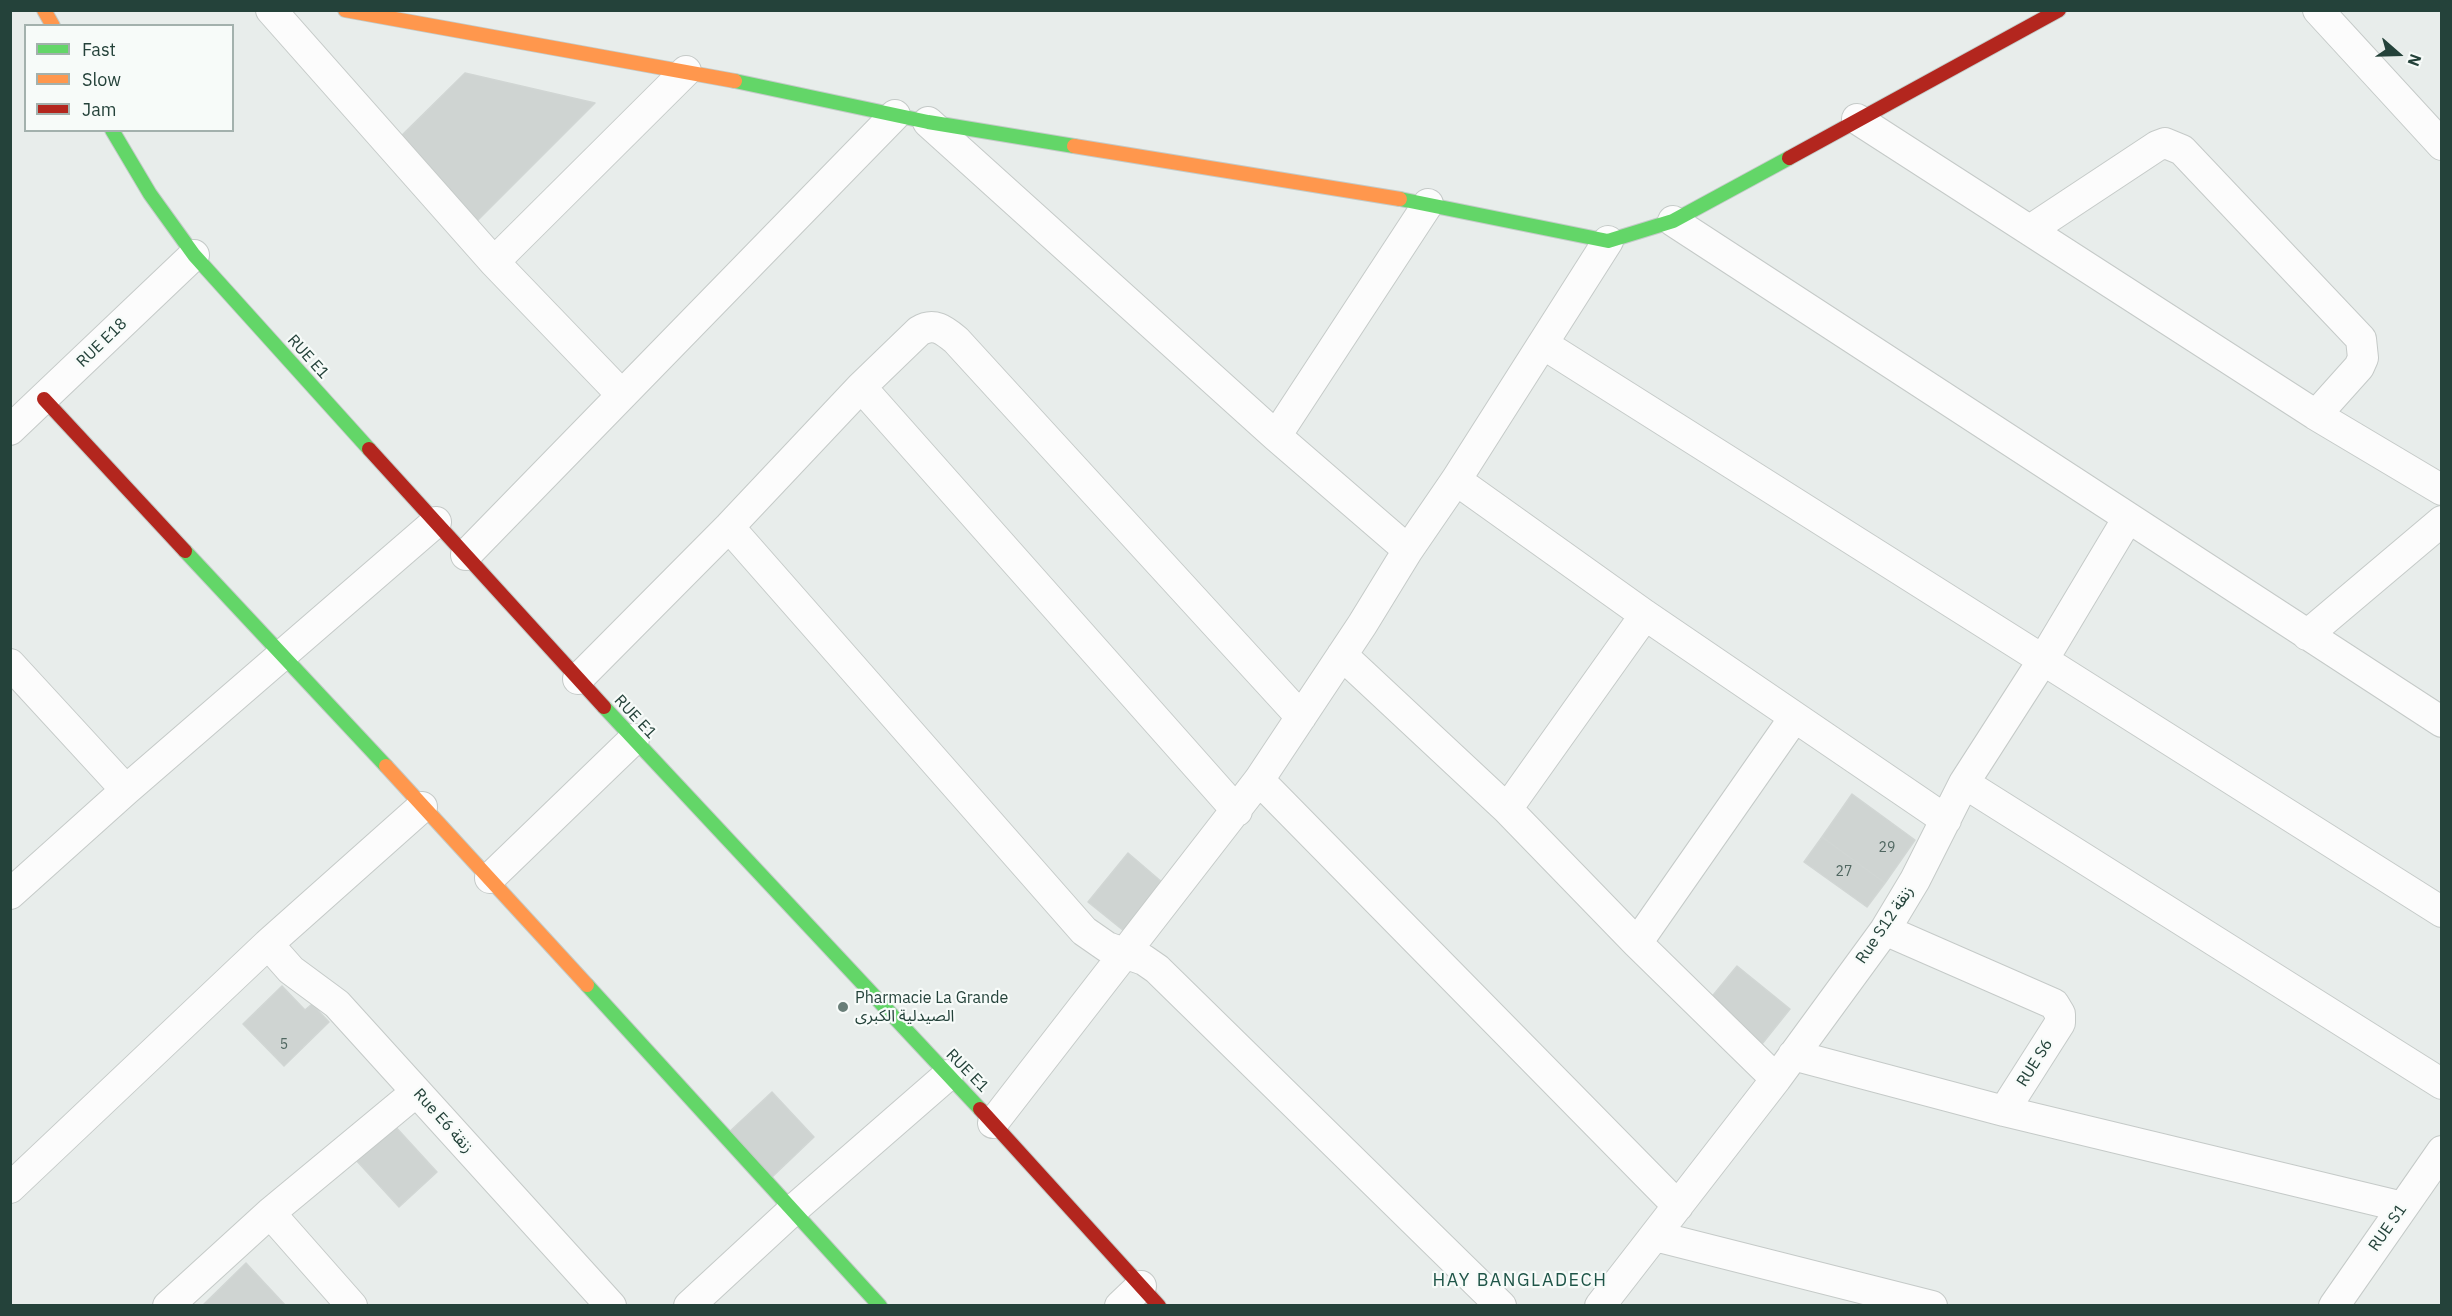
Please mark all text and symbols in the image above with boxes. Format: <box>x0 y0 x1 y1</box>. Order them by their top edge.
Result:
legend <box>24 24 234 132</box>
north arrow <box>2368 24 2428 84</box>
text: Fast <box>82 38 116 61</box>
text: N <box>2404 51 2426 69</box>
text: Slow <box>82 68 121 91</box>
text: Jam <box>82 98 117 121</box>
street label: RUE E18 <box>73 314 131 372</box>
street label: RUE E1 <box>283 331 333 383</box>
street label: RUE E1 <box>610 691 660 743</box>
house number: 29 <box>1879 840 1895 856</box>
house number: 27 <box>1836 864 1852 880</box>
street label: Rue S12 زنقة <box>1852 883 1918 967</box>
place label: Pharmacie La Grande الصيدلية الكبرى <box>855 988 1008 1026</box>
marker: Pharmacie La Grande الصيدلية الكبرى <box>836 1000 850 1014</box>
street label: RUE S6 <box>2013 1035 2057 1091</box>
house number: 5 <box>280 1037 288 1053</box>
street label: RUE E1 <box>942 1045 992 1097</box>
street label: Rue E6 زنقة <box>409 1085 477 1157</box>
street label: RUE S1 <box>2365 1201 2411 1255</box>
district label: HAY BANGLADECH <box>1433 1270 1607 1292</box>

